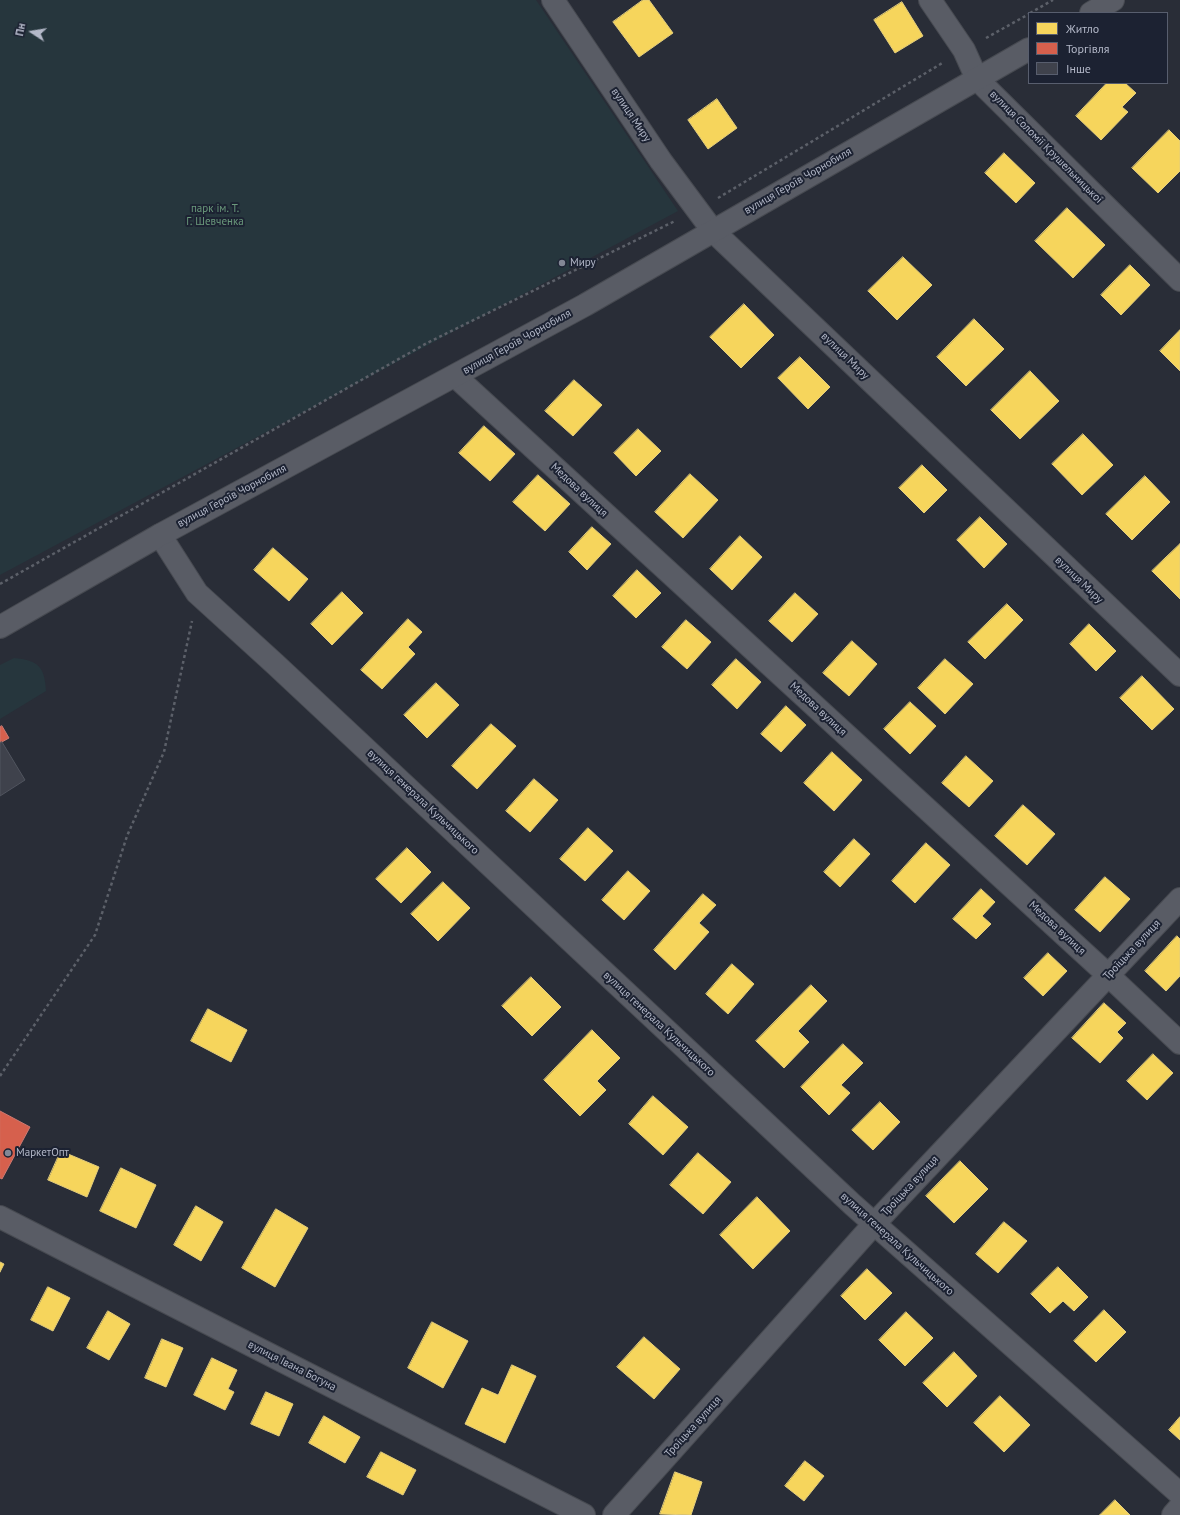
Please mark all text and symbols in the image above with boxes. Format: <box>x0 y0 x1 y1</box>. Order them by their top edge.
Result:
north arrow <box>12 12 52 52</box>
legend <box>1028 12 1168 84</box>
text: Житло <box>1066 21 1099 36</box>
text: Пн <box>12 22 28 37</box>
text: Торгівля <box>1066 41 1109 56</box>
text: Інше <box>1066 61 1091 76</box>
street label: вулиця Миру <box>608 86 654 144</box>
street label: вулиця Соломії Крушельницької <box>987 88 1105 206</box>
street label: вулиця Героїв Чорнобиля <box>742 145 854 217</box>
park label: парк ім. Т. Г. Шевченка <box>186 202 244 228</box>
place label: Миру <box>570 256 596 270</box>
marker: Миру <box>557 258 567 268</box>
street label: вулиця Героїв Чорнобиля <box>461 307 573 377</box>
street label: вулиця Миру <box>818 330 872 382</box>
street label: Медова вулиця <box>548 460 610 520</box>
street label: вулиця Героїв Чорнобиля <box>175 462 289 530</box>
street label: вулиця Миру <box>1052 554 1106 606</box>
street label: Медова вулиця <box>787 679 849 739</box>
street label: вулиця генерала Кульчицького <box>364 747 482 857</box>
street label: Медова вулиця <box>1026 898 1088 958</box>
street label: Троїцька вулиця <box>1101 917 1163 983</box>
street label: вулиця генерала Кульчицького <box>600 969 718 1079</box>
place label: МаркетОпт <box>16 1146 69 1160</box>
marker: МаркетОпт <box>3 1148 13 1158</box>
street label: Троїцька вулиця <box>879 1153 941 1219</box>
street label: вулиця генерала Кульчицького <box>838 1190 956 1298</box>
street label: вулиця Івана Богуна <box>246 1338 338 1394</box>
street label: Троїцька вулиця <box>662 1394 724 1460</box>

